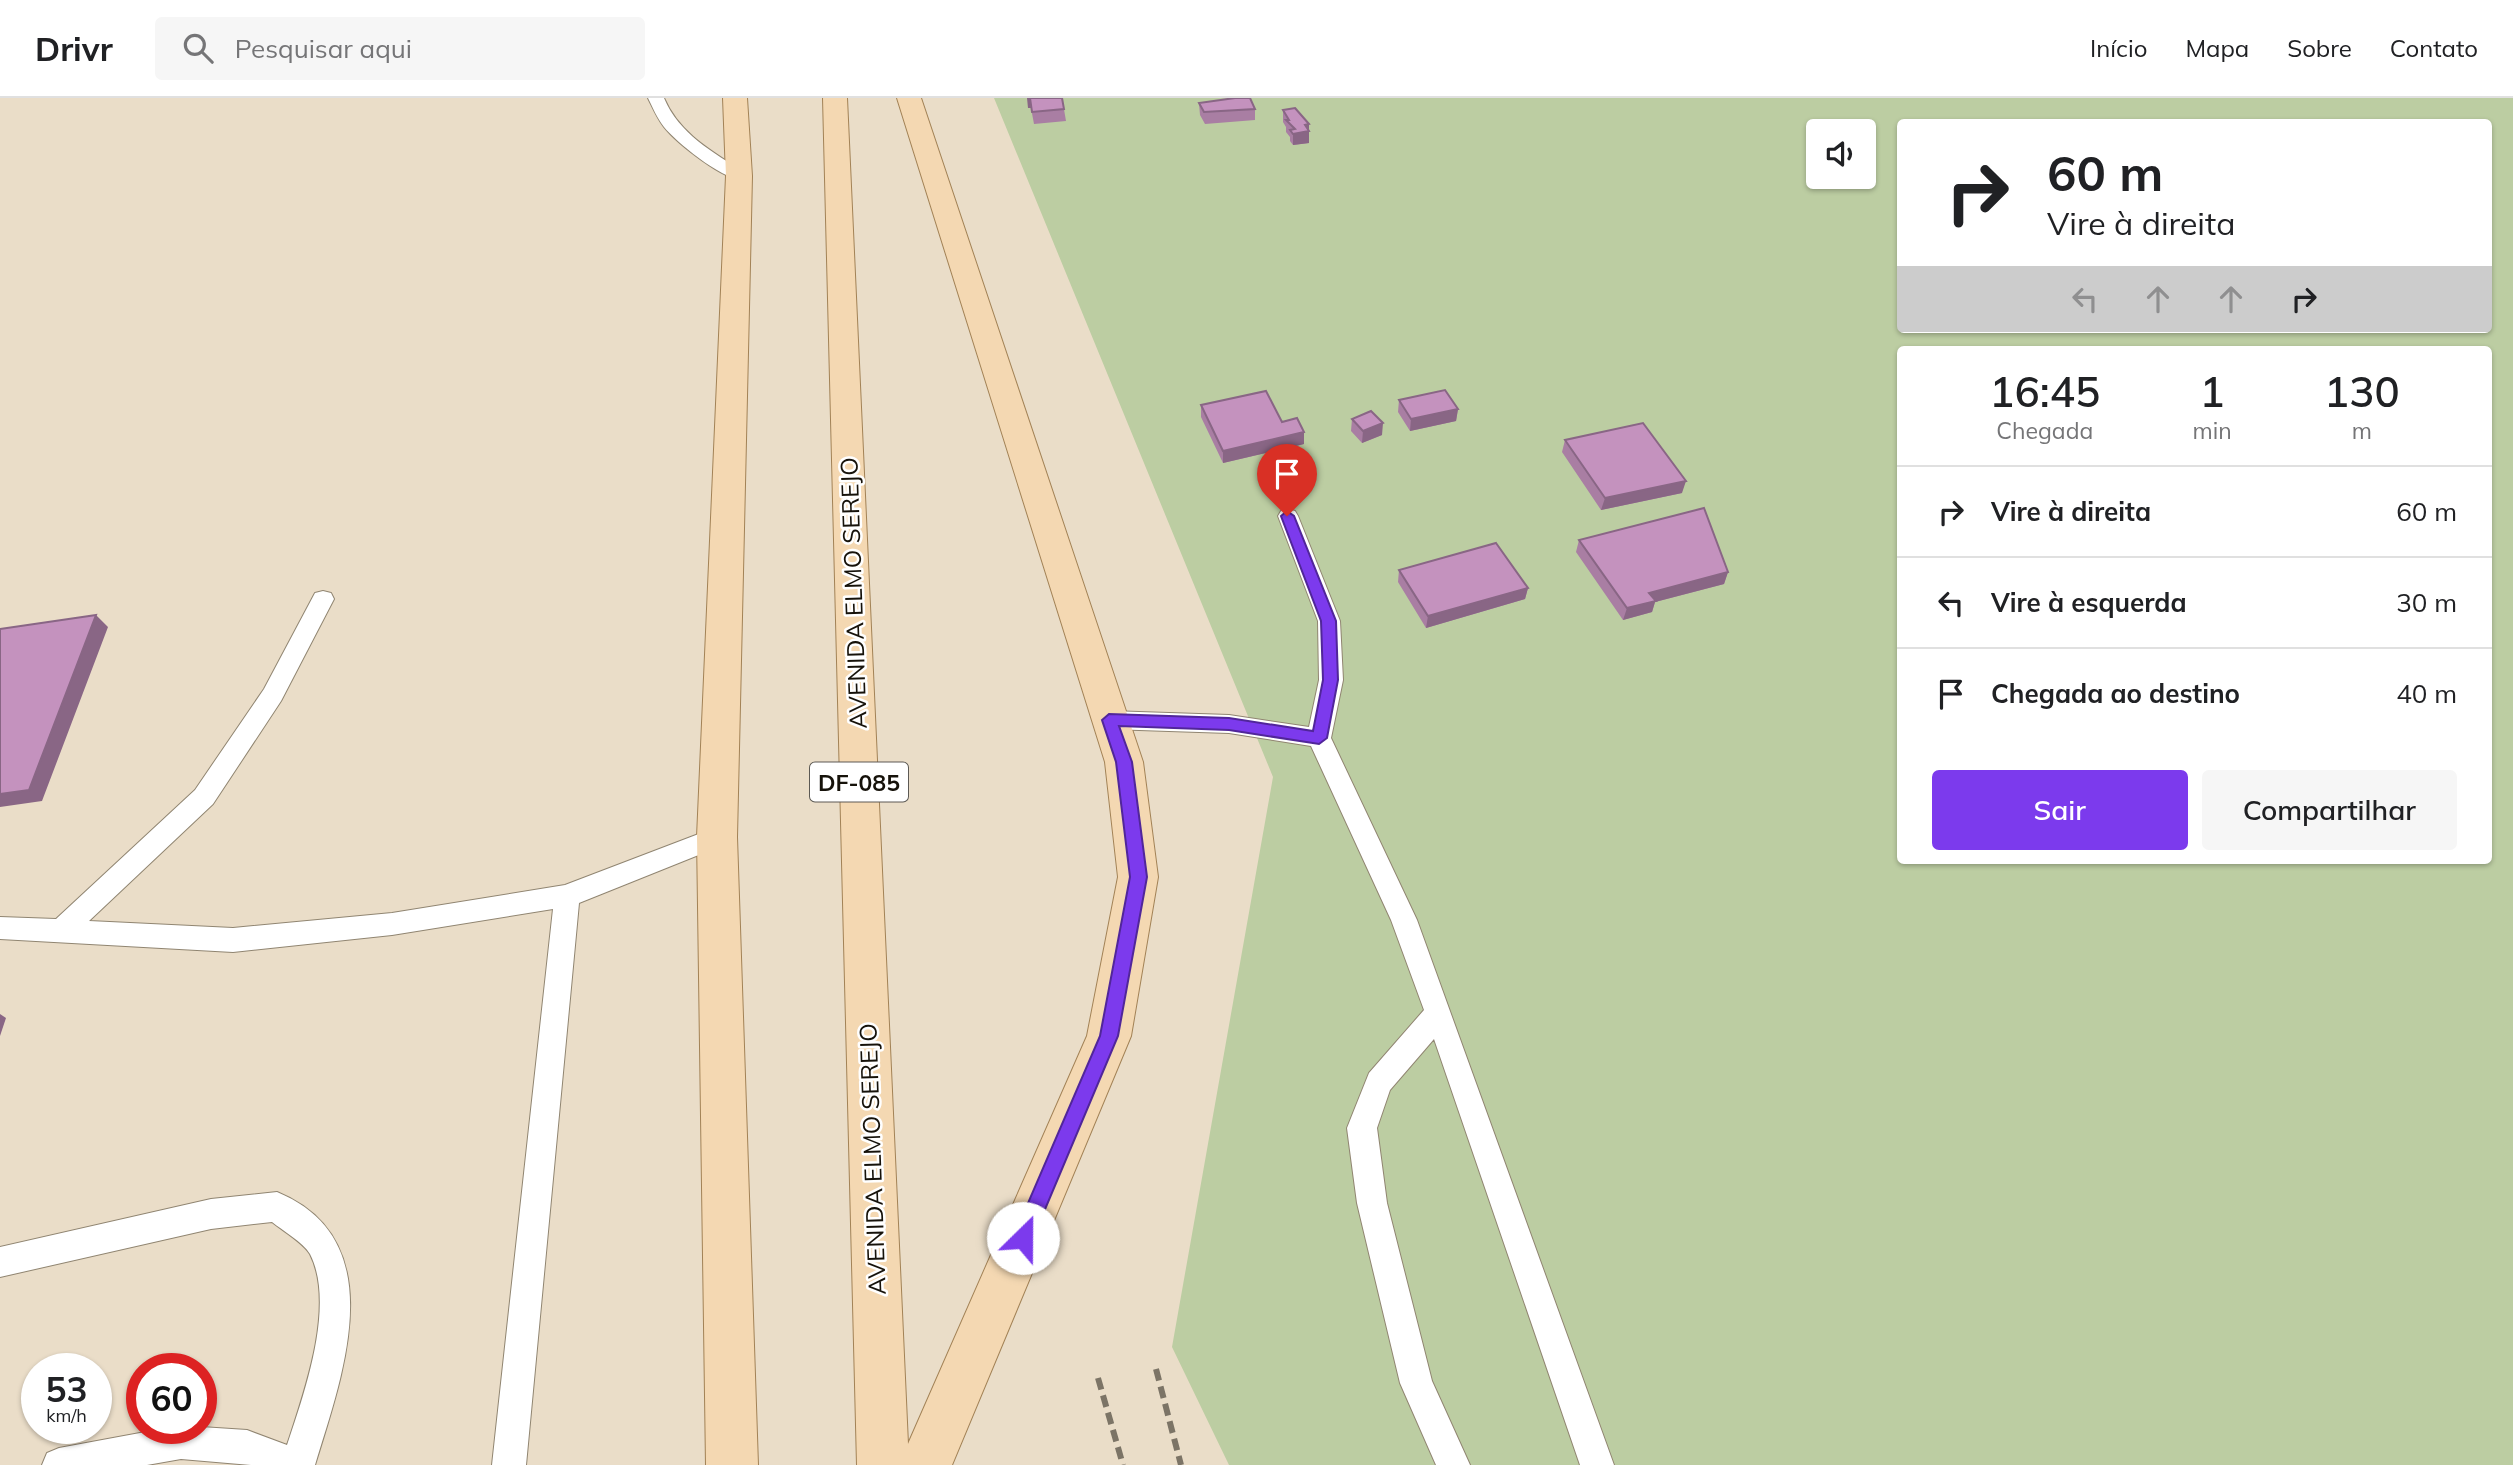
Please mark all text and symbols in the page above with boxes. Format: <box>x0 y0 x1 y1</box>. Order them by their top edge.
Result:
search box <box>155 17 645 80</box>
text: Drivr <box>35 28 113 69</box>
icon: search <box>179 29 217 67</box>
text: Pesquisar aqui <box>235 32 412 65</box>
text: Início <box>2090 33 2147 63</box>
text: Mapa <box>2185 33 2249 63</box>
text: Sobre <box>2287 33 2352 63</box>
text: Contato <box>2390 33 2478 63</box>
map controls <box>1806 119 1876 189</box>
button: sound <box>1806 119 1876 189</box>
text: 60 m <box>2047 142 2163 203</box>
icon: right <box>1932 147 2023 238</box>
text: Vire à direita <box>2047 203 2235 243</box>
icon: left <box>2066 280 2104 318</box>
icon: ahead <box>2139 280 2177 318</box>
icon: ahead <box>2212 280 2250 318</box>
icon: right <box>2285 280 2323 318</box>
text: 16:45 <box>1989 365 2100 418</box>
text: 1 <box>2199 365 2225 418</box>
text: 130 <box>2324 365 2400 418</box>
text: Chegada <box>1996 416 2093 445</box>
text: min <box>2192 416 2232 445</box>
text: m <box>2352 416 2372 445</box>
pin <box>1257 444 1317 516</box>
icon: arrive <box>1268 455 1306 493</box>
street label: AVENIDA ELMO SEREJO <box>833 457 873 729</box>
icon: right <box>1932 493 1970 531</box>
text: Vire à direita <box>1991 495 2151 528</box>
text: 60 m <box>2396 495 2457 528</box>
icon: left <box>1932 584 1970 622</box>
text: Vire à esquerda <box>1991 586 2187 619</box>
text: 30 m <box>2396 586 2457 619</box>
icon: arrive <box>1932 675 1970 713</box>
text: Chegada ao destino <box>1991 677 2240 710</box>
text: 40 m <box>2396 677 2457 710</box>
road number: DF-085 <box>810 762 908 802</box>
button: Sair <box>1932 770 2188 850</box>
button: Compartilhar <box>2202 770 2457 850</box>
street label: AVENIDA ELMO SEREJO <box>852 1023 892 1295</box>
position arrow <box>986 1201 1060 1275</box>
speed limit sign: 60 <box>126 1353 217 1444</box>
text: 53 <box>45 1367 88 1411</box>
text: km/h <box>46 1404 87 1427</box>

